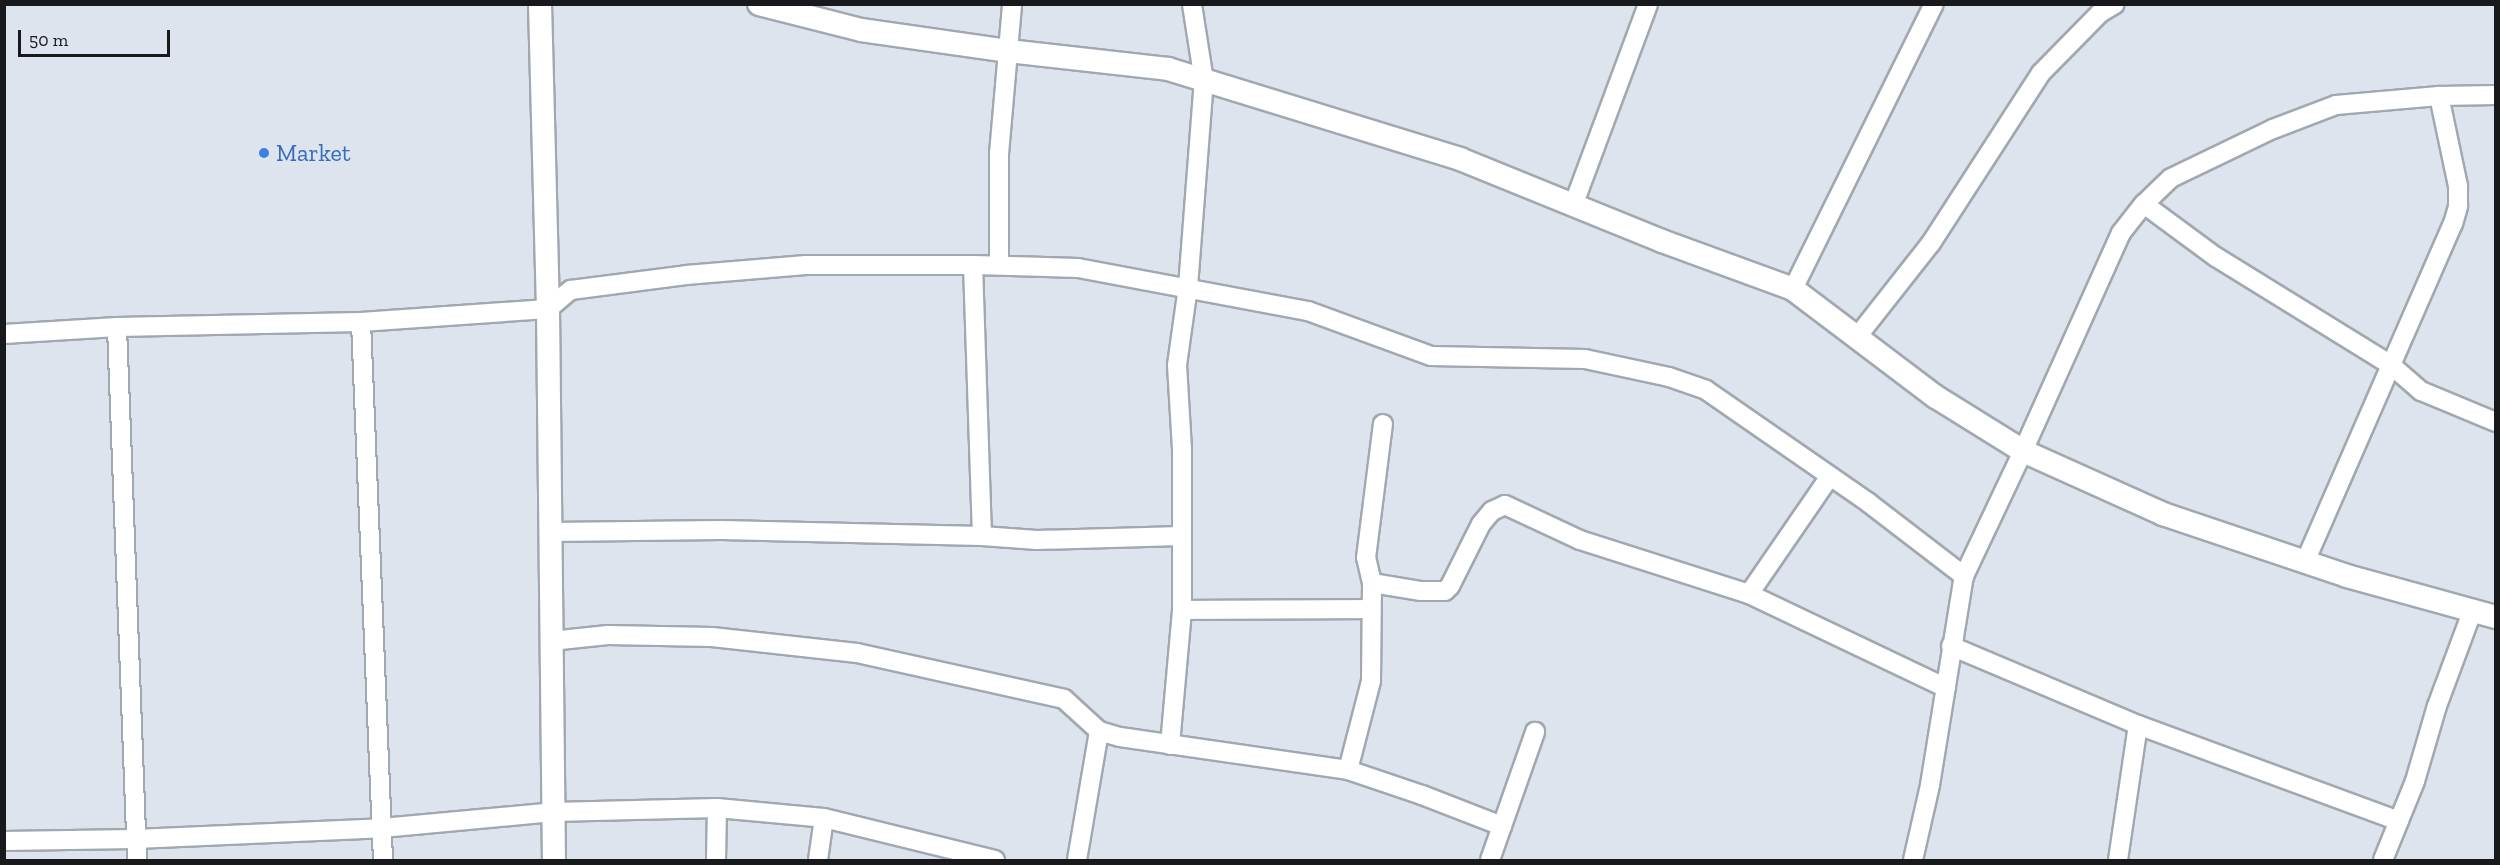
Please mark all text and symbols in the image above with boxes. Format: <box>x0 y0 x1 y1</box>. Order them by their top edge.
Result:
scale bar <box>21 18 172 56</box>
text: 50 m <box>29 29 68 51</box>
place label: Market <box>276 139 351 167</box>
marker: Market <box>257 146 271 160</box>

